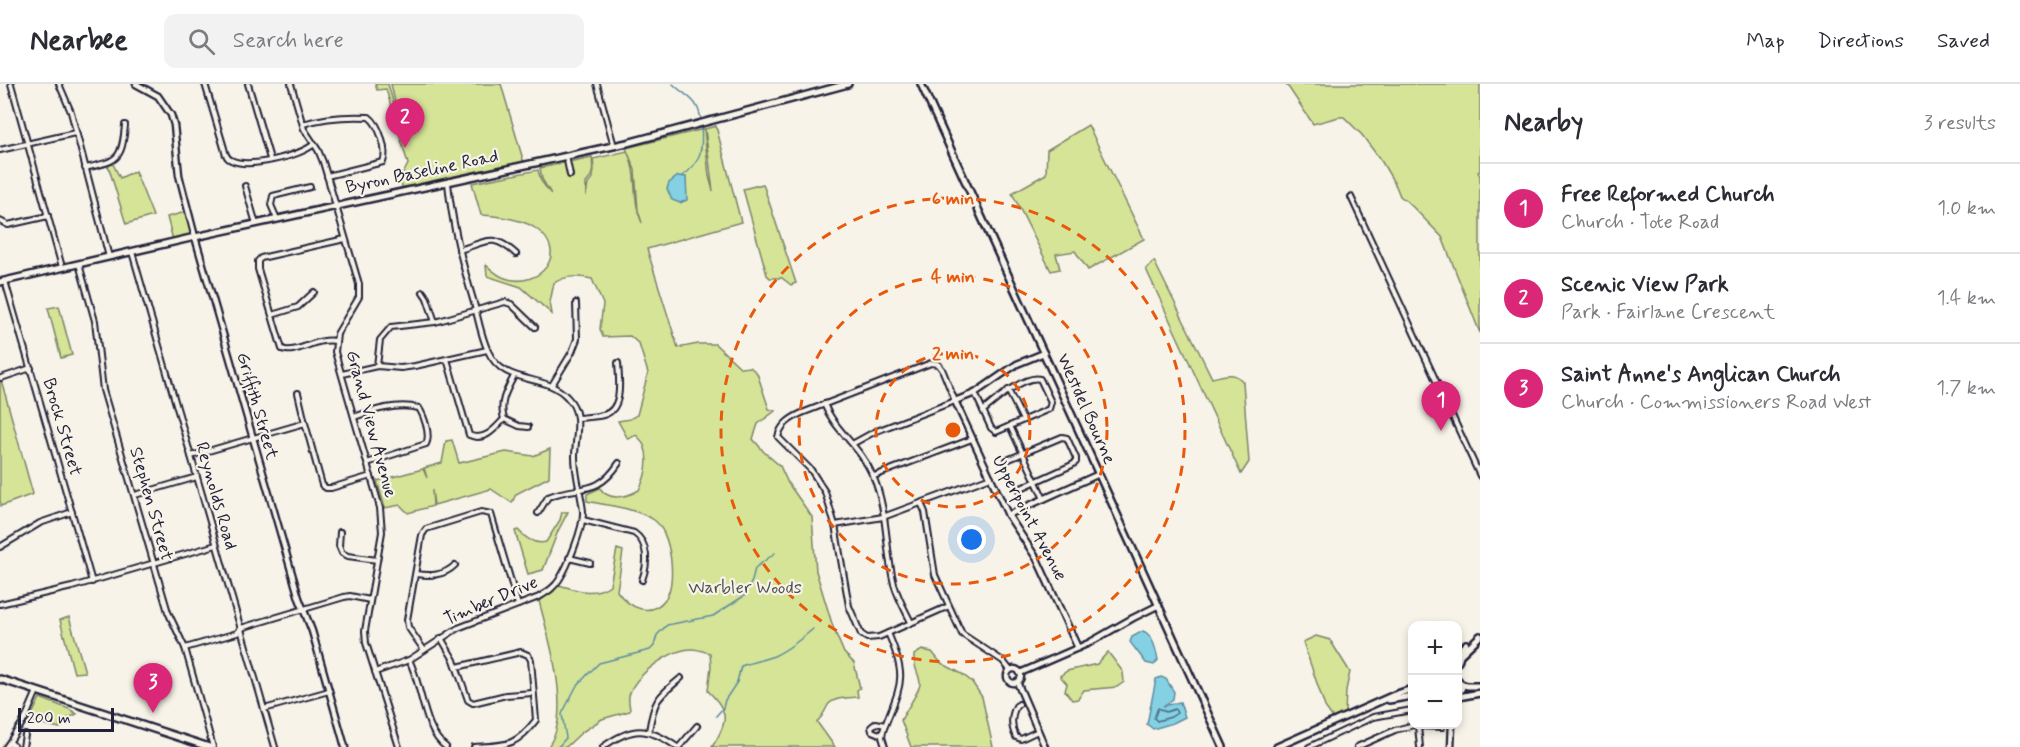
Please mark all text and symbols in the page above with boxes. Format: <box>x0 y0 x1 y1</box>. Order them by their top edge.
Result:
search box <box>164 14 584 68</box>
text: Nearbee <box>30 23 128 60</box>
icon: search <box>185 25 218 58</box>
text: Search here <box>233 27 344 55</box>
text: Map <box>1746 27 1785 55</box>
text: Directions <box>1818 27 1904 55</box>
text: Saved <box>1937 27 1990 55</box>
pin: 2 <box>386 98 424 148</box>
text: Nearby <box>1504 106 1583 140</box>
text: 3 results <box>1924 110 1996 137</box>
street label: Byron Baseline Road <box>343 144 501 200</box>
text: Free Reformed Church <box>1561 181 1775 209</box>
text: 6 min <box>932 187 974 211</box>
text: 1 <box>1519 195 1528 222</box>
text: 1.0 km <box>1937 195 1996 222</box>
text: Church · Tote Road <box>1561 209 1719 236</box>
text: 4 min <box>931 265 975 289</box>
text: Scenic View Park <box>1561 271 1729 299</box>
text: 2 <box>1519 285 1528 312</box>
text: 1.4 km <box>1937 285 1996 312</box>
text: Park · Fairlane Crescent <box>1561 299 1775 326</box>
text: 2 min <box>932 342 974 366</box>
street label: Grand View Avenue <box>340 348 402 500</box>
street label: Griffith Street <box>230 349 284 463</box>
street label: Westdel Bourne <box>1051 350 1121 468</box>
text: Saint Anne's Anglican Church <box>1561 361 1841 389</box>
street label: Brock Street <box>37 375 87 479</box>
text: 3 <box>1519 375 1528 402</box>
text: 1.7 km <box>1936 375 1996 402</box>
pin: 1 <box>1422 382 1460 431</box>
text: Church · Commissioners Road West <box>1561 389 1871 416</box>
centre of rings <box>943 420 963 440</box>
street label: Reynolds Road <box>189 439 243 553</box>
street label: Stephen Street <box>123 444 179 564</box>
street label: Upperpoint Avenue <box>986 451 1072 585</box>
your location <box>957 525 986 554</box>
street label: Timber Drive <box>440 570 542 632</box>
park label: Warbler Woods <box>688 576 802 600</box>
map controls <box>1408 621 1462 729</box>
button: + <box>1408 621 1462 675</box>
pin: 3 <box>134 664 172 713</box>
button: − <box>1408 675 1462 729</box>
scale bar <box>18 705 114 732</box>
text: 200 m <box>27 708 71 729</box>

